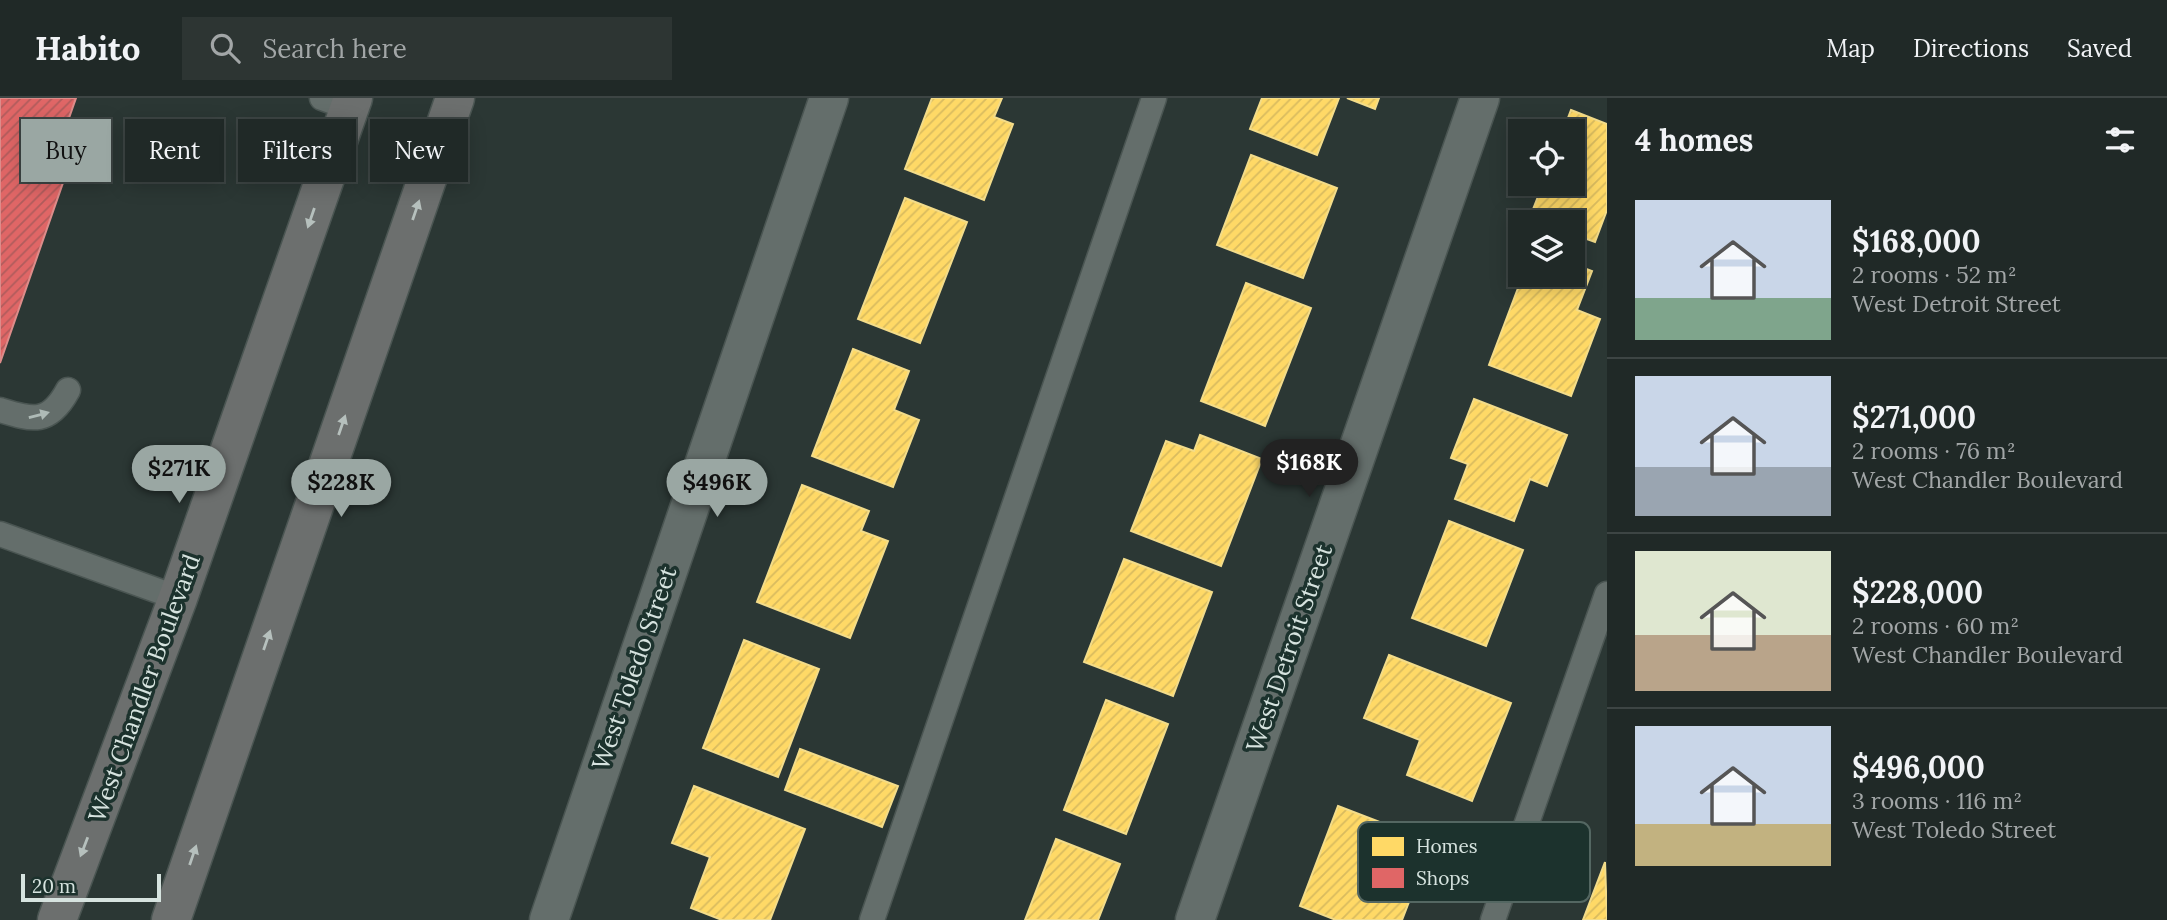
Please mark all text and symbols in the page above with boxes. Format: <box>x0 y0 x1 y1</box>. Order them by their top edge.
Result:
search box <box>182 17 672 80</box>
text: Habito <box>35 27 140 69</box>
icon: search <box>206 29 244 67</box>
text: Search here <box>262 32 407 65</box>
text: Map <box>1826 33 1875 64</box>
text: Directions <box>1913 33 2029 64</box>
text: Saved <box>2067 33 2132 64</box>
chip: Buy <box>21 119 111 182</box>
chip: Rent <box>125 119 224 182</box>
chip: Filters <box>238 119 356 182</box>
chip: New <box>370 119 468 182</box>
map controls <box>1508 119 1585 287</box>
button: locate <box>1508 119 1585 196</box>
text: 4 homes <box>1635 121 1753 159</box>
icon: filters <box>2101 121 2139 159</box>
one-way arrow <box>411 200 422 221</box>
one-way arrow <box>305 208 316 229</box>
button: layers <box>1508 210 1585 287</box>
text: $168,000 <box>1852 222 1981 260</box>
icon: home <box>1691 228 1775 312</box>
text: 2 rooms · 52 m² <box>1852 260 2017 289</box>
text: West Detroit Street <box>1852 289 2061 318</box>
text: $271,000 <box>1852 398 1976 436</box>
icon: home <box>1691 404 1775 488</box>
one-way arrow <box>28 410 49 420</box>
one-way arrow <box>337 415 348 436</box>
text: 2 rooms · 76 m² <box>1852 436 2016 465</box>
pin: $168K <box>1260 440 1358 499</box>
pin: $271K <box>130 446 228 505</box>
text: $168K <box>1276 447 1342 476</box>
text: $271K <box>148 453 210 482</box>
pin: $228K <box>292 460 390 519</box>
pin: $496K <box>668 460 766 519</box>
text: West Chandler Boulevard <box>1852 465 2123 494</box>
text: $228K <box>307 467 375 496</box>
text: $496K <box>683 467 751 496</box>
street label: West Detroit Street <box>1239 539 1339 756</box>
street label: West Chandler Boulevard <box>81 550 207 826</box>
street label: West Toledo Street <box>585 562 684 774</box>
text: $228,000 <box>1852 573 1983 611</box>
icon: home <box>1691 579 1775 663</box>
text: 2 rooms · 60 m² <box>1852 611 2019 640</box>
one-way arrow <box>262 630 273 651</box>
text: West Chandler Boulevard <box>1852 640 2123 669</box>
text: $496,000 <box>1852 748 1985 786</box>
icon: home <box>1691 754 1775 838</box>
text: 3 rooms · 116 m² <box>1852 786 2022 815</box>
text: West Toledo Street <box>1852 815 2056 844</box>
legend <box>1358 822 1590 902</box>
text: Homes <box>1416 834 1478 858</box>
one-way arrow <box>79 837 90 858</box>
one-way arrow <box>188 845 199 866</box>
text: Shops <box>1416 866 1470 890</box>
scale bar <box>21 871 161 903</box>
text: 20 m <box>32 874 76 898</box>

